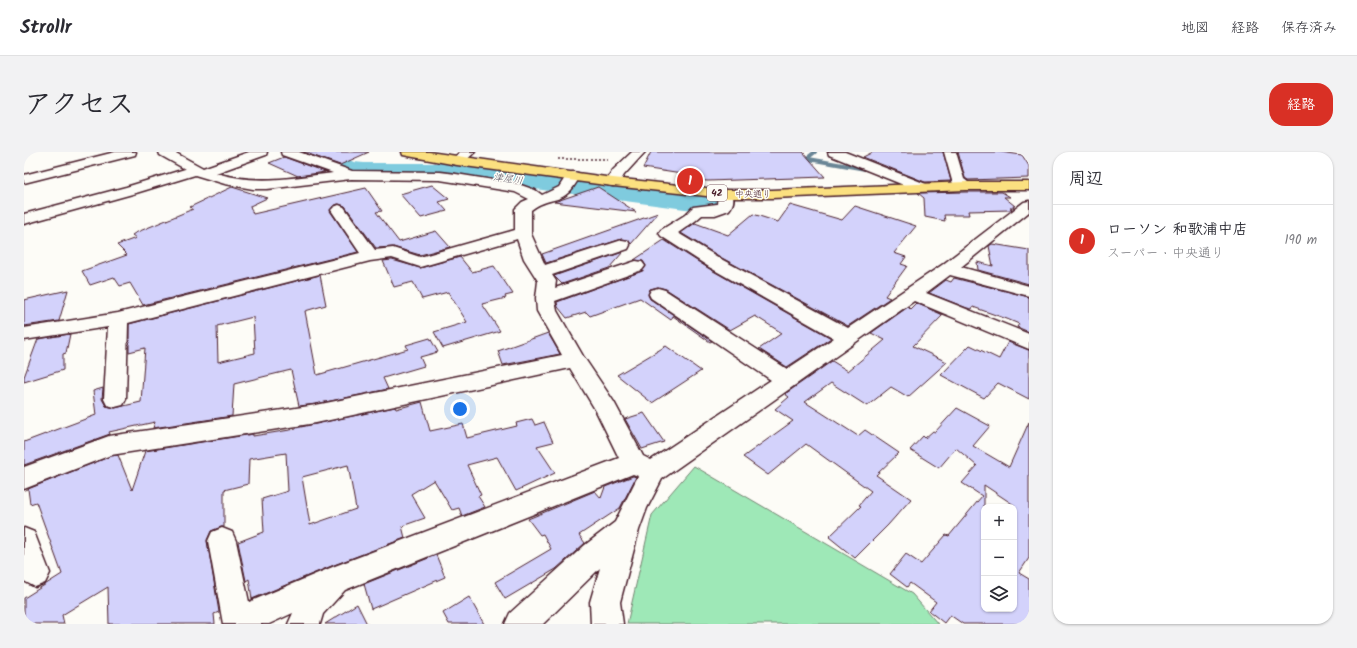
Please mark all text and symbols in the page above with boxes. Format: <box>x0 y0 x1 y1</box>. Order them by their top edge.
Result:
text: Strollr <box>20 13 72 43</box>
text: 地図 <box>1181 17 1209 39</box>
text: 経路 <box>1231 17 1259 39</box>
text: 保存済み <box>1281 17 1337 39</box>
text: アクセス <box>24 83 134 128</box>
button: 経路 <box>1269 83 1333 126</box>
pin: 1 <box>677 166 703 196</box>
text: 周辺 <box>1069 166 1103 193</box>
water label: 津屋川 <box>492 169 524 189</box>
road number: 42 <box>707 185 727 201</box>
street label: 中央通り <box>735 187 771 202</box>
text: ローソン 和歌浦中店 <box>1107 218 1248 242</box>
text: 1 <box>1080 230 1084 251</box>
text: 190 m <box>1285 230 1317 251</box>
text: スーパー · 中央通り <box>1107 243 1224 264</box>
your location <box>450 399 470 419</box>
map controls <box>981 504 1017 612</box>
button: + <box>981 504 1017 540</box>
button: − <box>981 540 1017 576</box>
button: layers <box>981 576 1017 612</box>

